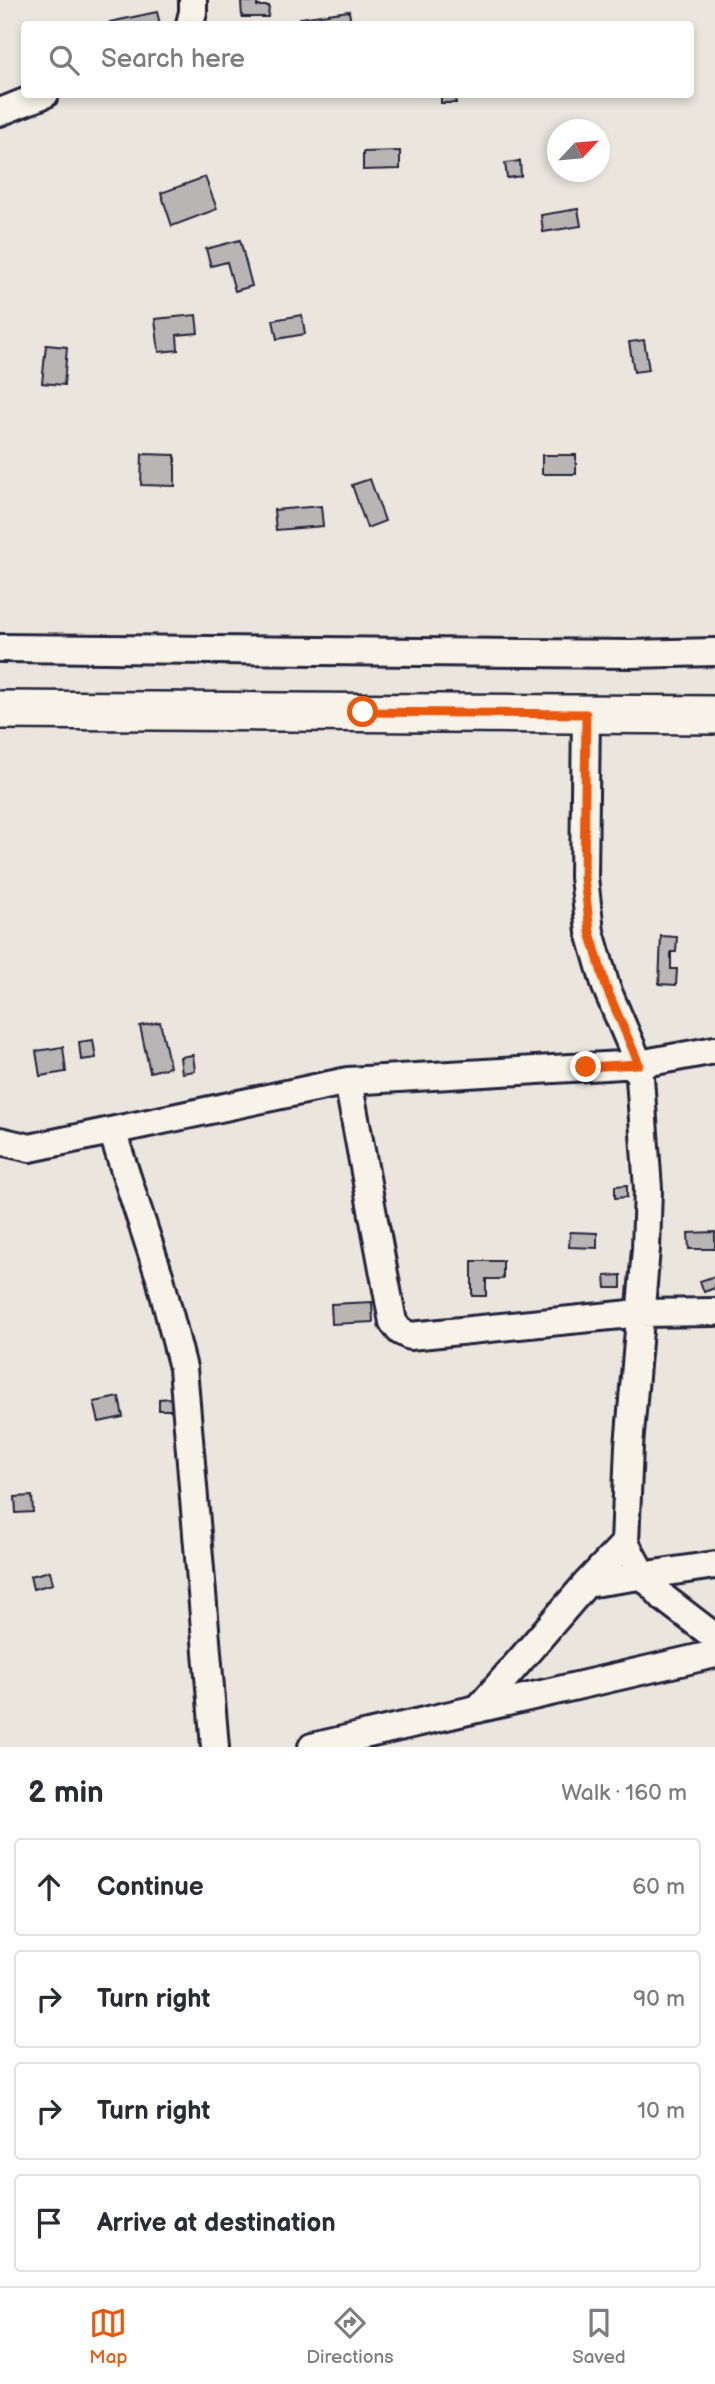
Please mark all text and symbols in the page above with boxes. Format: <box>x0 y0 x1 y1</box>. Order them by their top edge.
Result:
search box <box>21 21 694 98</box>
icon: search <box>45 41 83 79</box>
text: Search here <box>101 44 245 75</box>
north arrow <box>547 119 610 182</box>
route start <box>347 696 378 727</box>
route end <box>570 1051 601 1082</box>
text: 2 min <box>28 1775 104 1811</box>
text: Walk · 160 m <box>561 1779 687 1807</box>
icon: ahead <box>30 1868 68 1906</box>
text: Continue <box>97 1872 204 1903</box>
text: 60 m <box>632 1873 685 1901</box>
icon: right <box>30 1980 68 2018</box>
text: Turn right <box>97 1984 210 2015</box>
text: 90 m <box>633 1985 685 2013</box>
icon: right <box>30 2092 68 2130</box>
text: Turn right <box>97 2096 210 2127</box>
text: 10 m <box>637 2097 685 2125</box>
icon: arrive <box>30 2204 68 2242</box>
text: Arrive at destination <box>97 2208 336 2239</box>
tab: Map <box>89 2304 128 2369</box>
tab: Directions <box>306 2304 394 2369</box>
tab: Saved <box>572 2304 626 2369</box>

